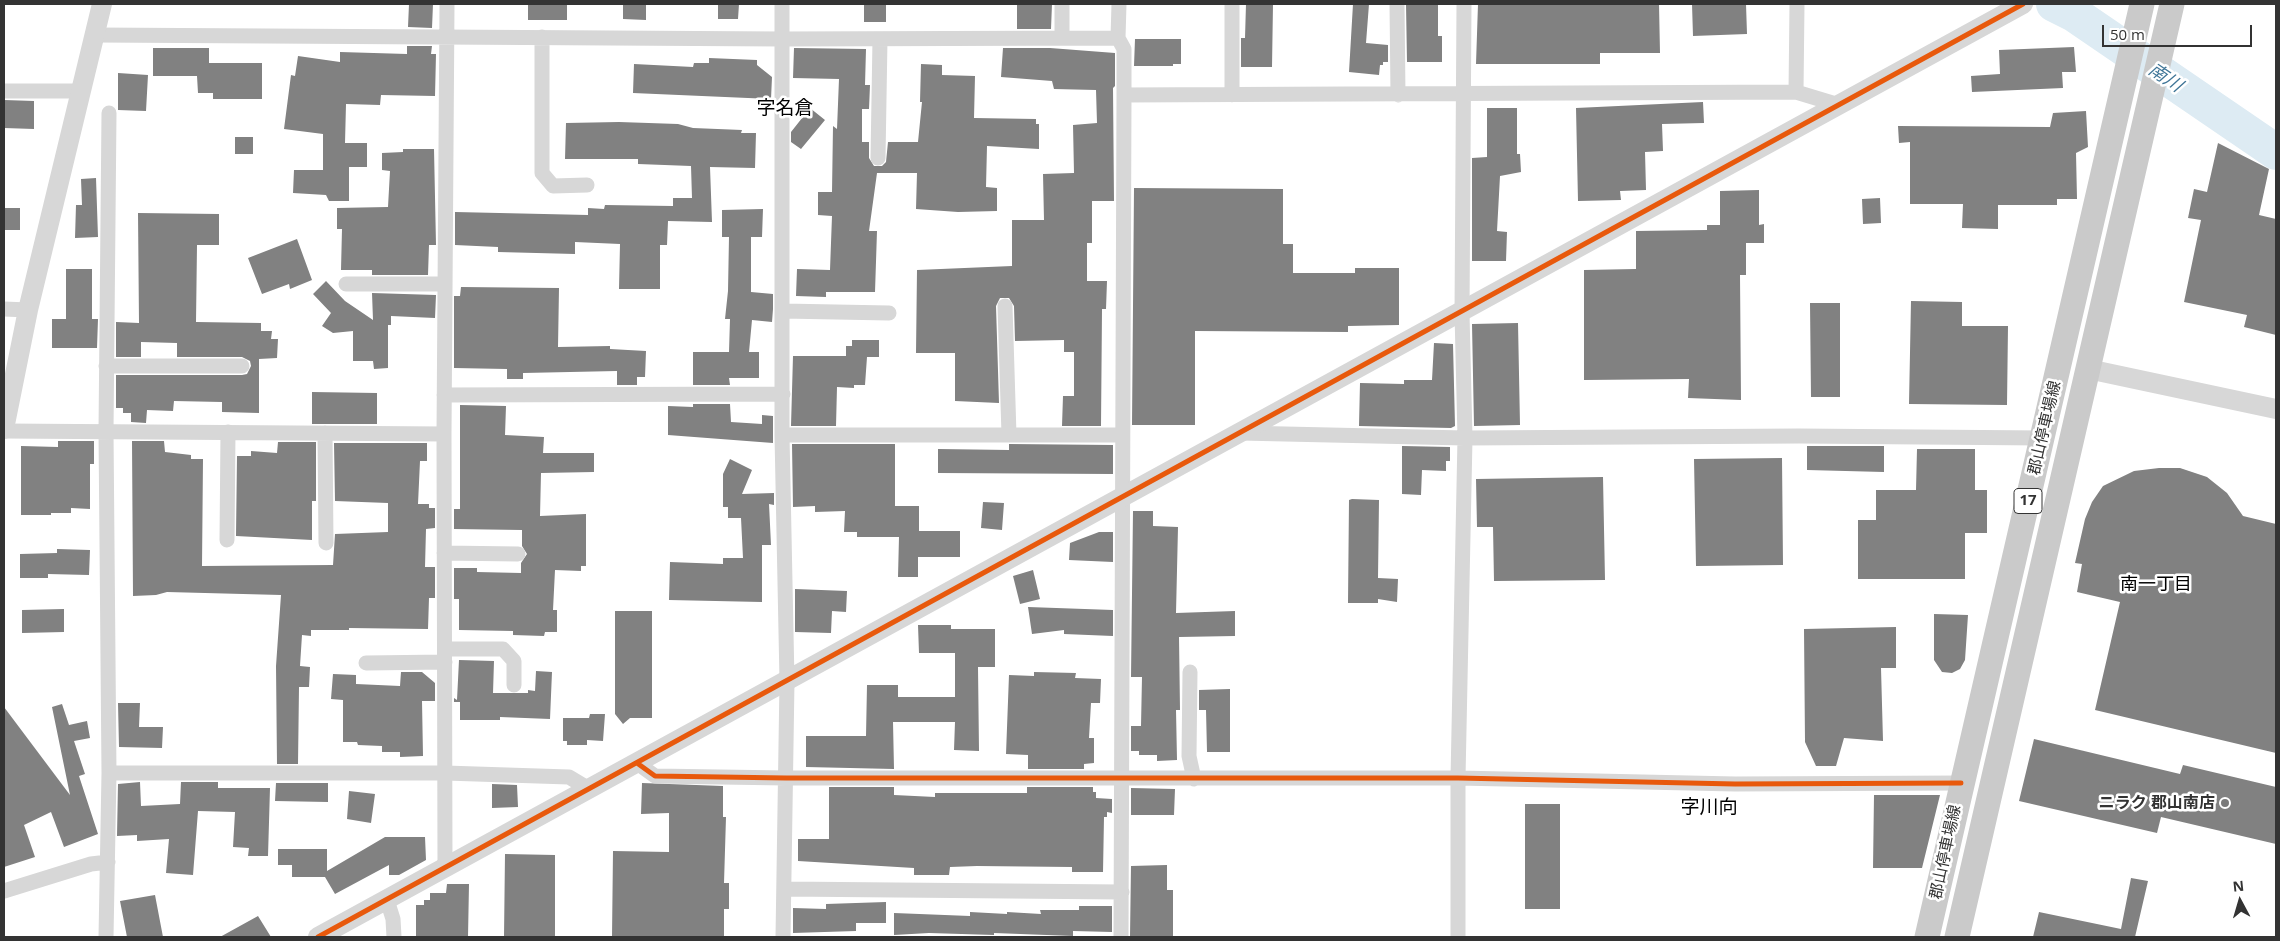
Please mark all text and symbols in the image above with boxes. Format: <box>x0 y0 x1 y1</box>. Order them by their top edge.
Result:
scale bar <box>2105 15 2255 47</box>
text: 50 m <box>2110 24 2145 44</box>
water label: 南川 <box>2144 59 2186 97</box>
district label: 字名倉 <box>757 98 813 120</box>
street label: 郡山停車場線 <box>2025 379 2065 477</box>
road number: 17 <box>2014 488 2042 514</box>
district label: 南一丁目 <box>2120 574 2192 596</box>
place label: ニラク 郡山南店 <box>2099 793 2215 813</box>
district label: 字川向 <box>1681 797 1737 819</box>
marker: ニラク 郡山南店 <box>2219 797 2231 809</box>
street label: 郡山停車場線 <box>1927 803 1965 901</box>
north arrow <box>2215 876 2265 926</box>
text: N <box>2232 876 2245 896</box>

